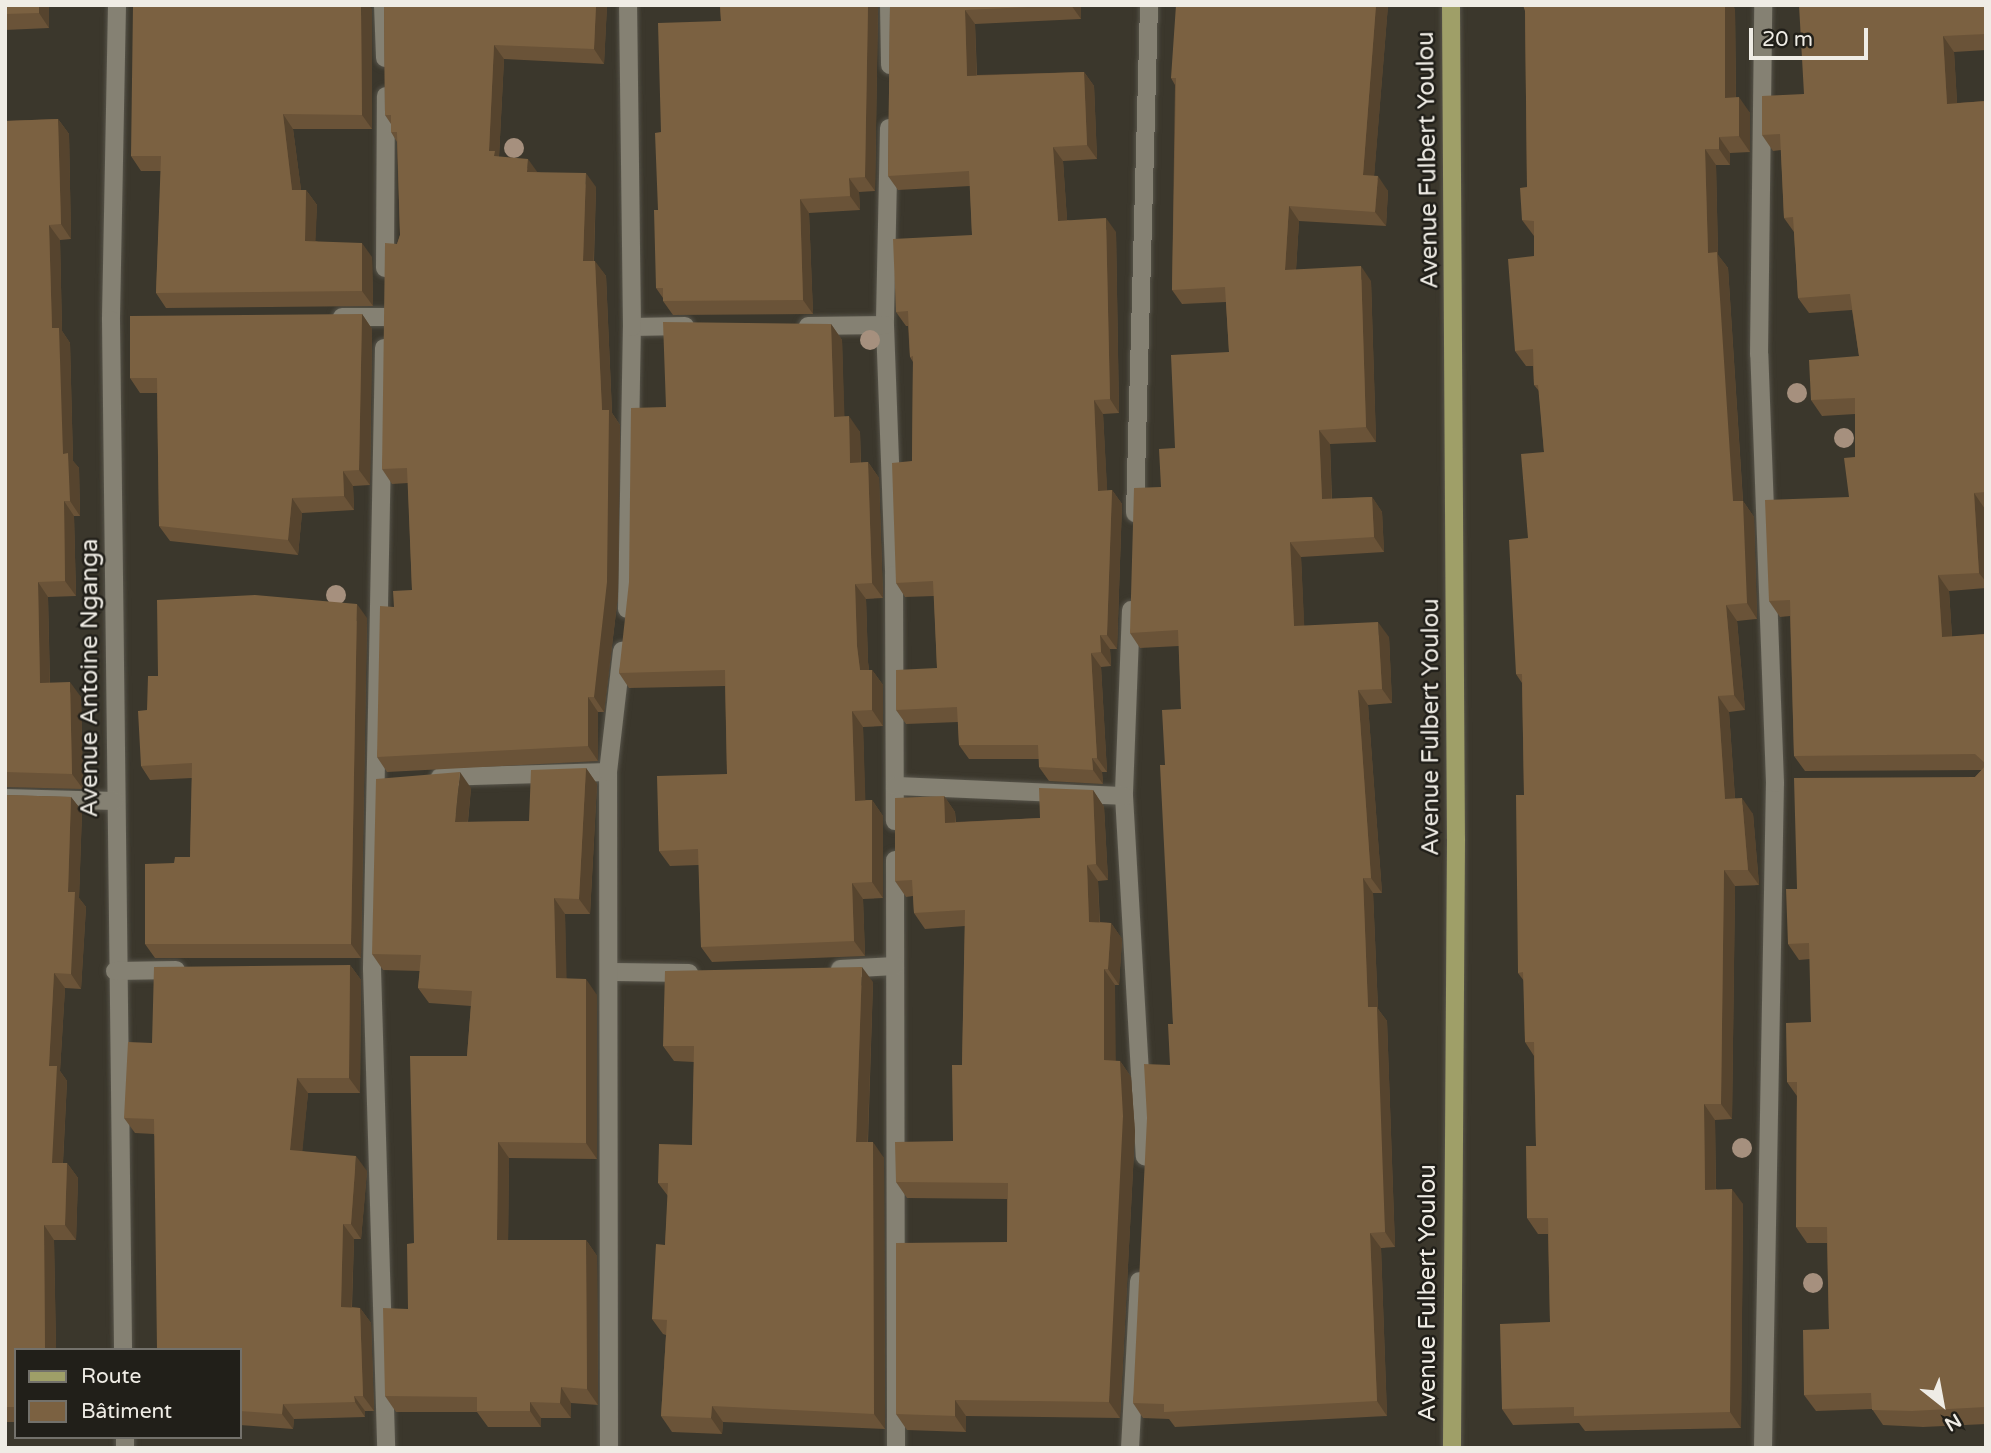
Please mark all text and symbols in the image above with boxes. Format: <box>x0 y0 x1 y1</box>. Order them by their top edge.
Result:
scale bar <box>1753 14 1872 58</box>
text: 20 m <box>1762 27 1813 52</box>
street label: Avenue Fulbert Youlou <box>1411 31 1445 289</box>
street label: Avenue Antoine Nganga <box>76 538 104 818</box>
street label: Avenue Fulbert Youlou <box>1417 598 1445 856</box>
street label: Avenue Fulbert Youlou <box>1414 1164 1442 1422</box>
legend <box>14 1348 242 1439</box>
text: Route <box>81 1364 141 1389</box>
north arrow <box>1907 1369 1977 1439</box>
text: Bâtiment <box>81 1399 172 1424</box>
text: N <box>1941 1409 1965 1435</box>

